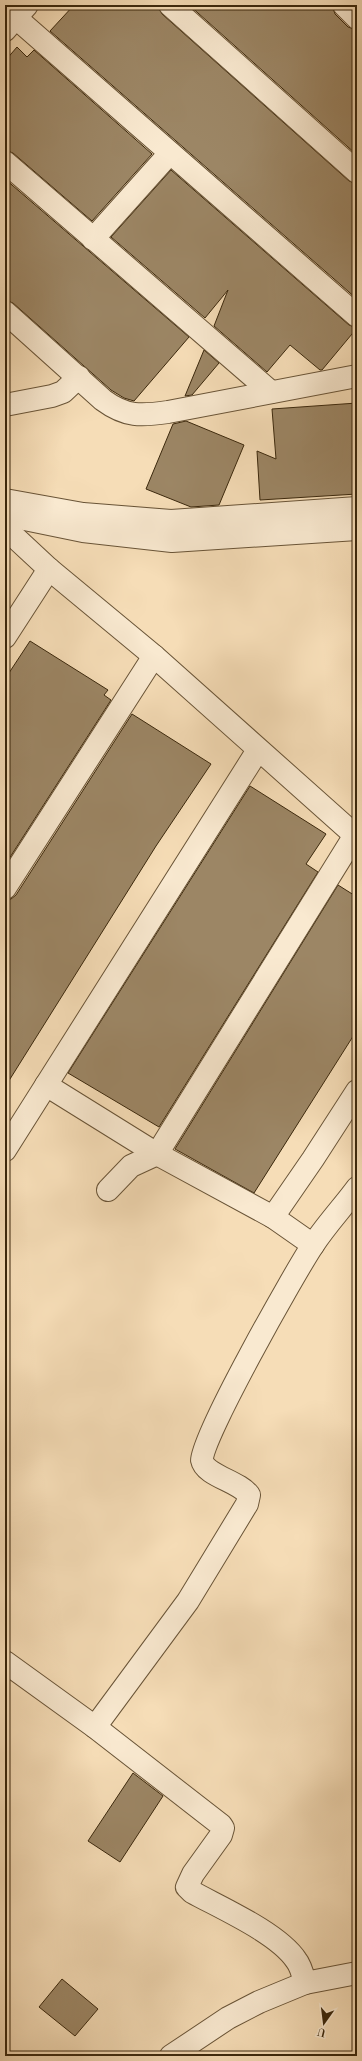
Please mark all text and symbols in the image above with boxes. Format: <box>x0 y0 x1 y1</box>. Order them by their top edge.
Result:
north arrow <box>304 2003 344 2043</box>
text: U <box>316 2025 328 2038</box>

